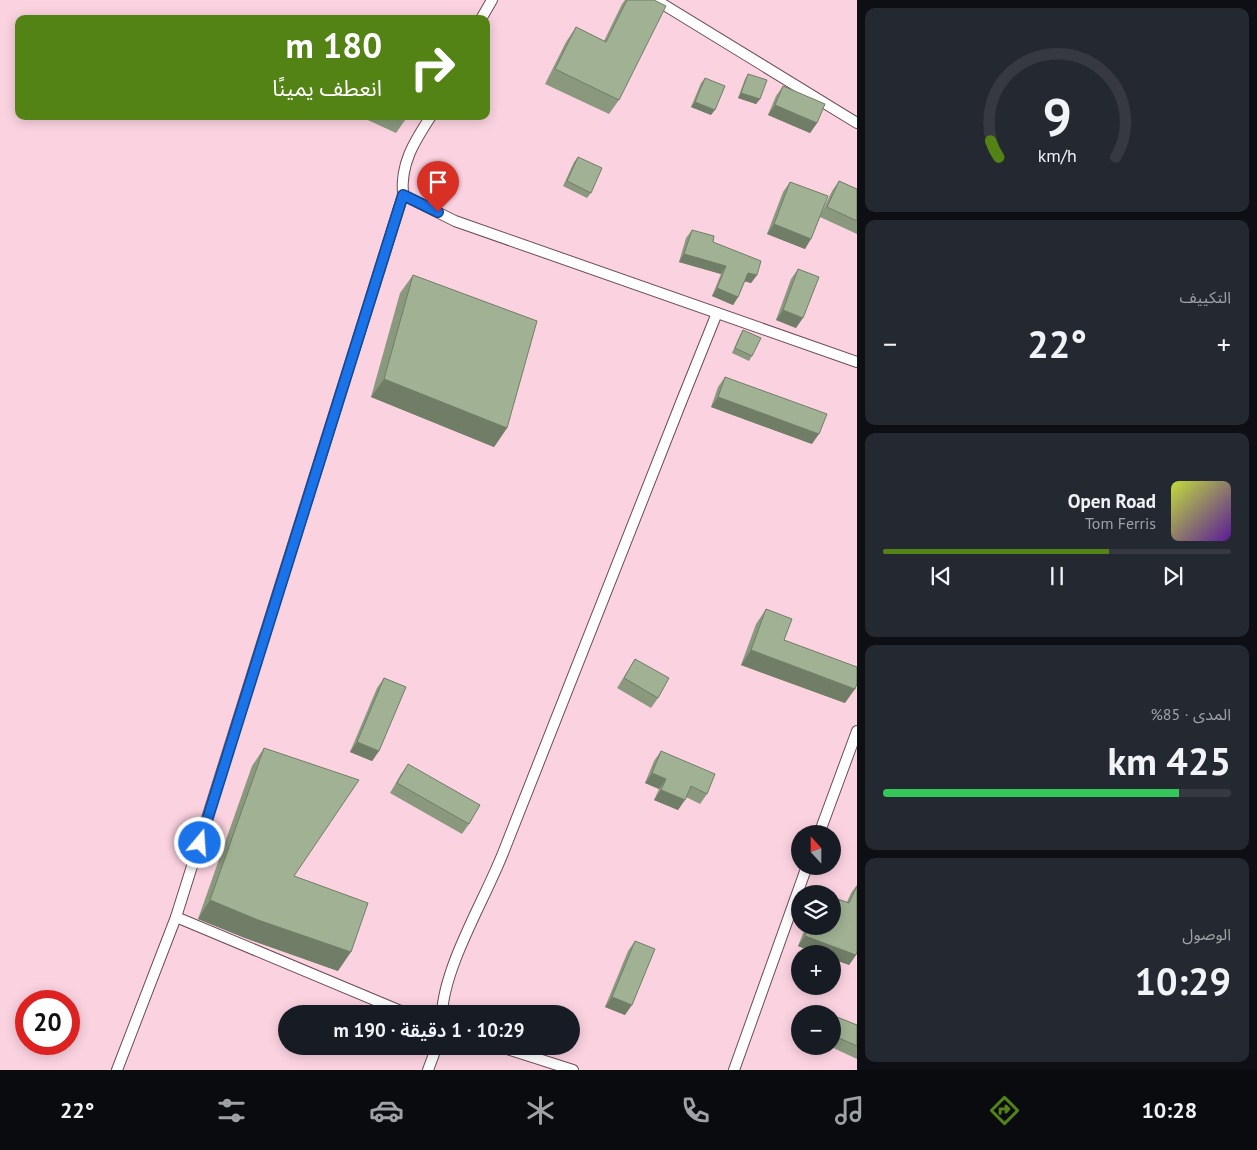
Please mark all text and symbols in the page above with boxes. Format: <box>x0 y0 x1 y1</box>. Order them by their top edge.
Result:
text: 180 m <box>285 22 382 68</box>
icon: right <box>400 35 465 100</box>
text: انعطف يمينًا <box>272 74 382 102</box>
text: 9 <box>1042 83 1072 150</box>
text: km/h <box>1037 144 1077 167</box>
pin <box>417 161 459 212</box>
icon: arrive <box>424 168 452 196</box>
text: التكييف <box>1179 287 1231 307</box>
text: 22° <box>1027 319 1087 368</box>
text: − <box>883 325 897 362</box>
text: + <box>1217 325 1231 362</box>
text: Open Road <box>1068 489 1156 513</box>
text: Tom Ferris <box>1085 513 1156 533</box>
icon: previous <box>927 562 955 590</box>
icon: pause <box>1043 562 1071 590</box>
icon: next <box>1159 562 1187 590</box>
text: المدى · 85% <box>1150 704 1231 724</box>
text: 425 km <box>1107 736 1231 785</box>
position arrow <box>173 816 225 868</box>
north arrow <box>791 825 841 875</box>
map controls <box>791 825 841 1055</box>
button: layers <box>791 885 841 935</box>
text: الوصول <box>1182 924 1231 944</box>
button: + <box>791 945 841 995</box>
text: 10:29 <box>1135 956 1231 1005</box>
speed limit sign: 20 <box>15 990 80 1055</box>
button: − <box>791 1005 841 1055</box>
text: 10:29 · 1 دقيقة · 190 m <box>333 1018 525 1042</box>
icon: filters <box>214 1093 249 1128</box>
icon: car <box>369 1093 404 1128</box>
icon: climate <box>523 1093 558 1128</box>
icon: phone <box>678 1093 713 1128</box>
icon: music <box>832 1093 867 1128</box>
icon: directions <box>987 1093 1022 1128</box>
text: 22° <box>60 1096 94 1124</box>
text: 10:28 <box>1141 1096 1197 1124</box>

